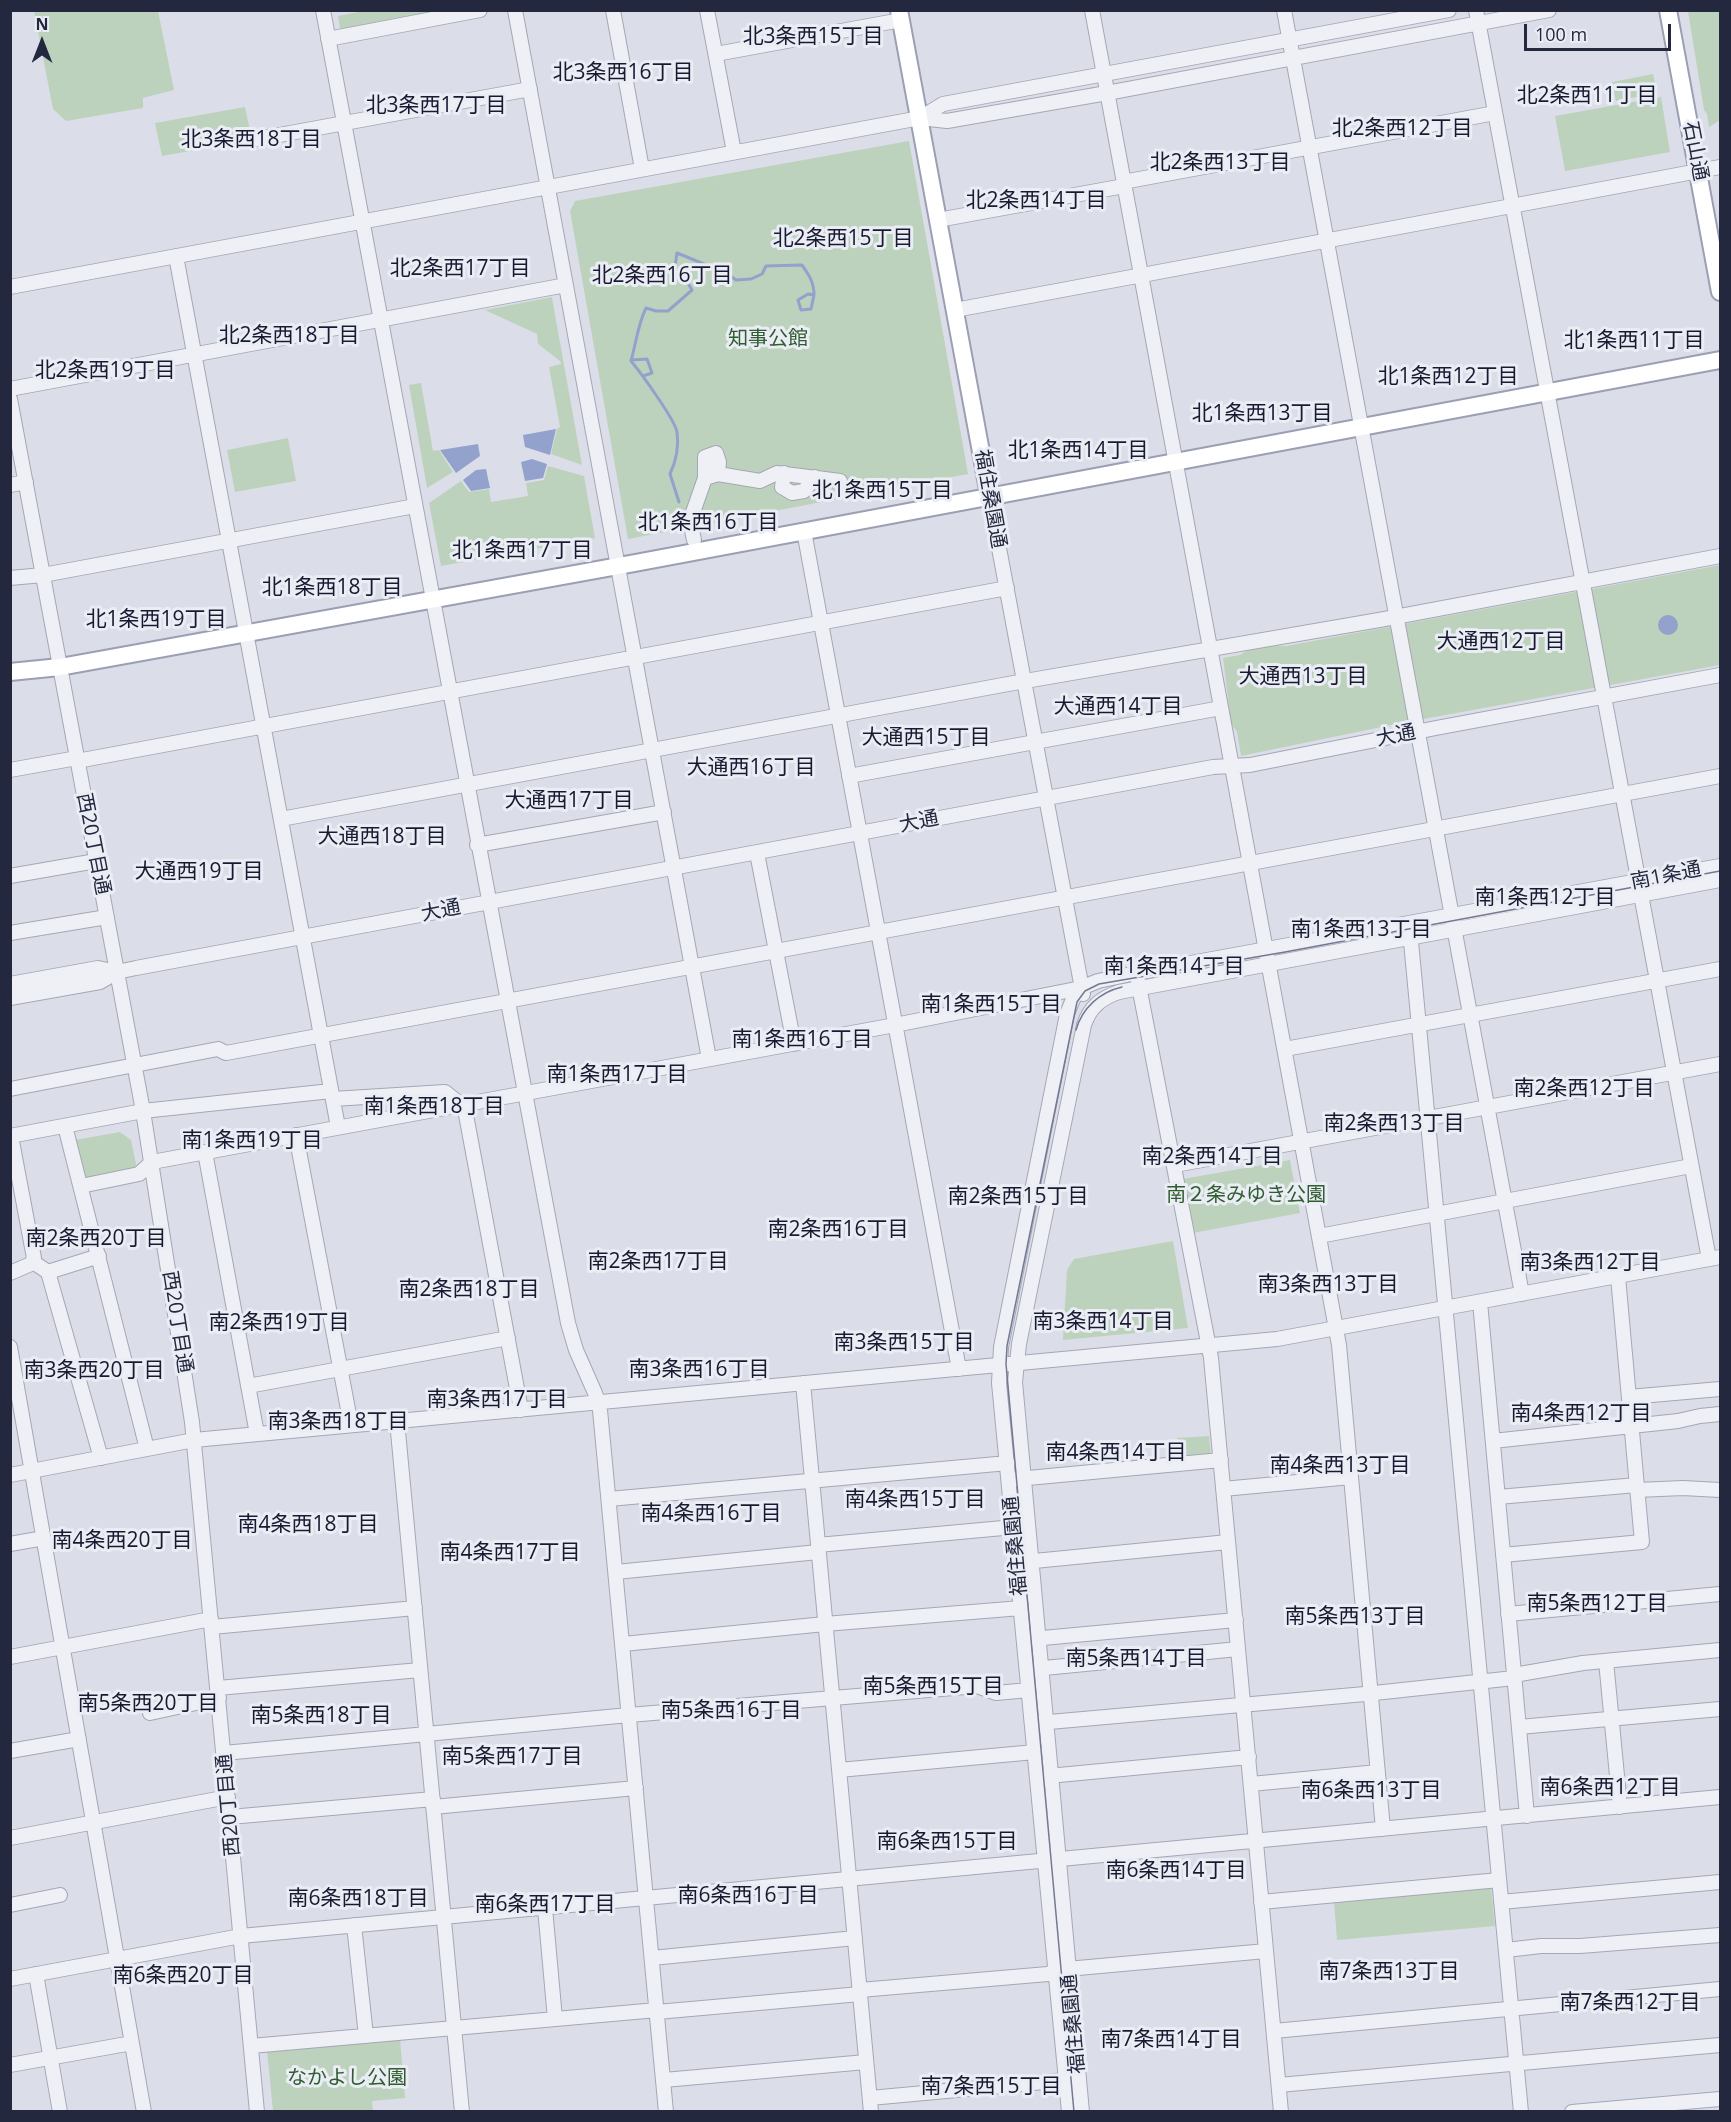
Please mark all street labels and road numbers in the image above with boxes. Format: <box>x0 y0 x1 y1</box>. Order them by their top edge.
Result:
street label: 石山通 <box>1677 119 1713 183</box>
street label: 福住桑園通 <box>969 448 1011 550</box>
street label: 大通 <box>1374 720 1418 752</box>
street label: 西20丁目通 <box>71 791 115 897</box>
street label: 大通 <box>897 806 941 838</box>
street label: 南1条通 <box>1629 857 1703 895</box>
street label: 大通 <box>419 895 463 927</box>
street label: 西20丁目通 <box>157 1269 197 1375</box>
street label: 福住桑園通 <box>1000 1495 1032 1597</box>
street label: 西20丁目通 <box>213 1753 245 1857</box>
street label: 福住桑園通 <box>1058 1973 1090 2075</box>

